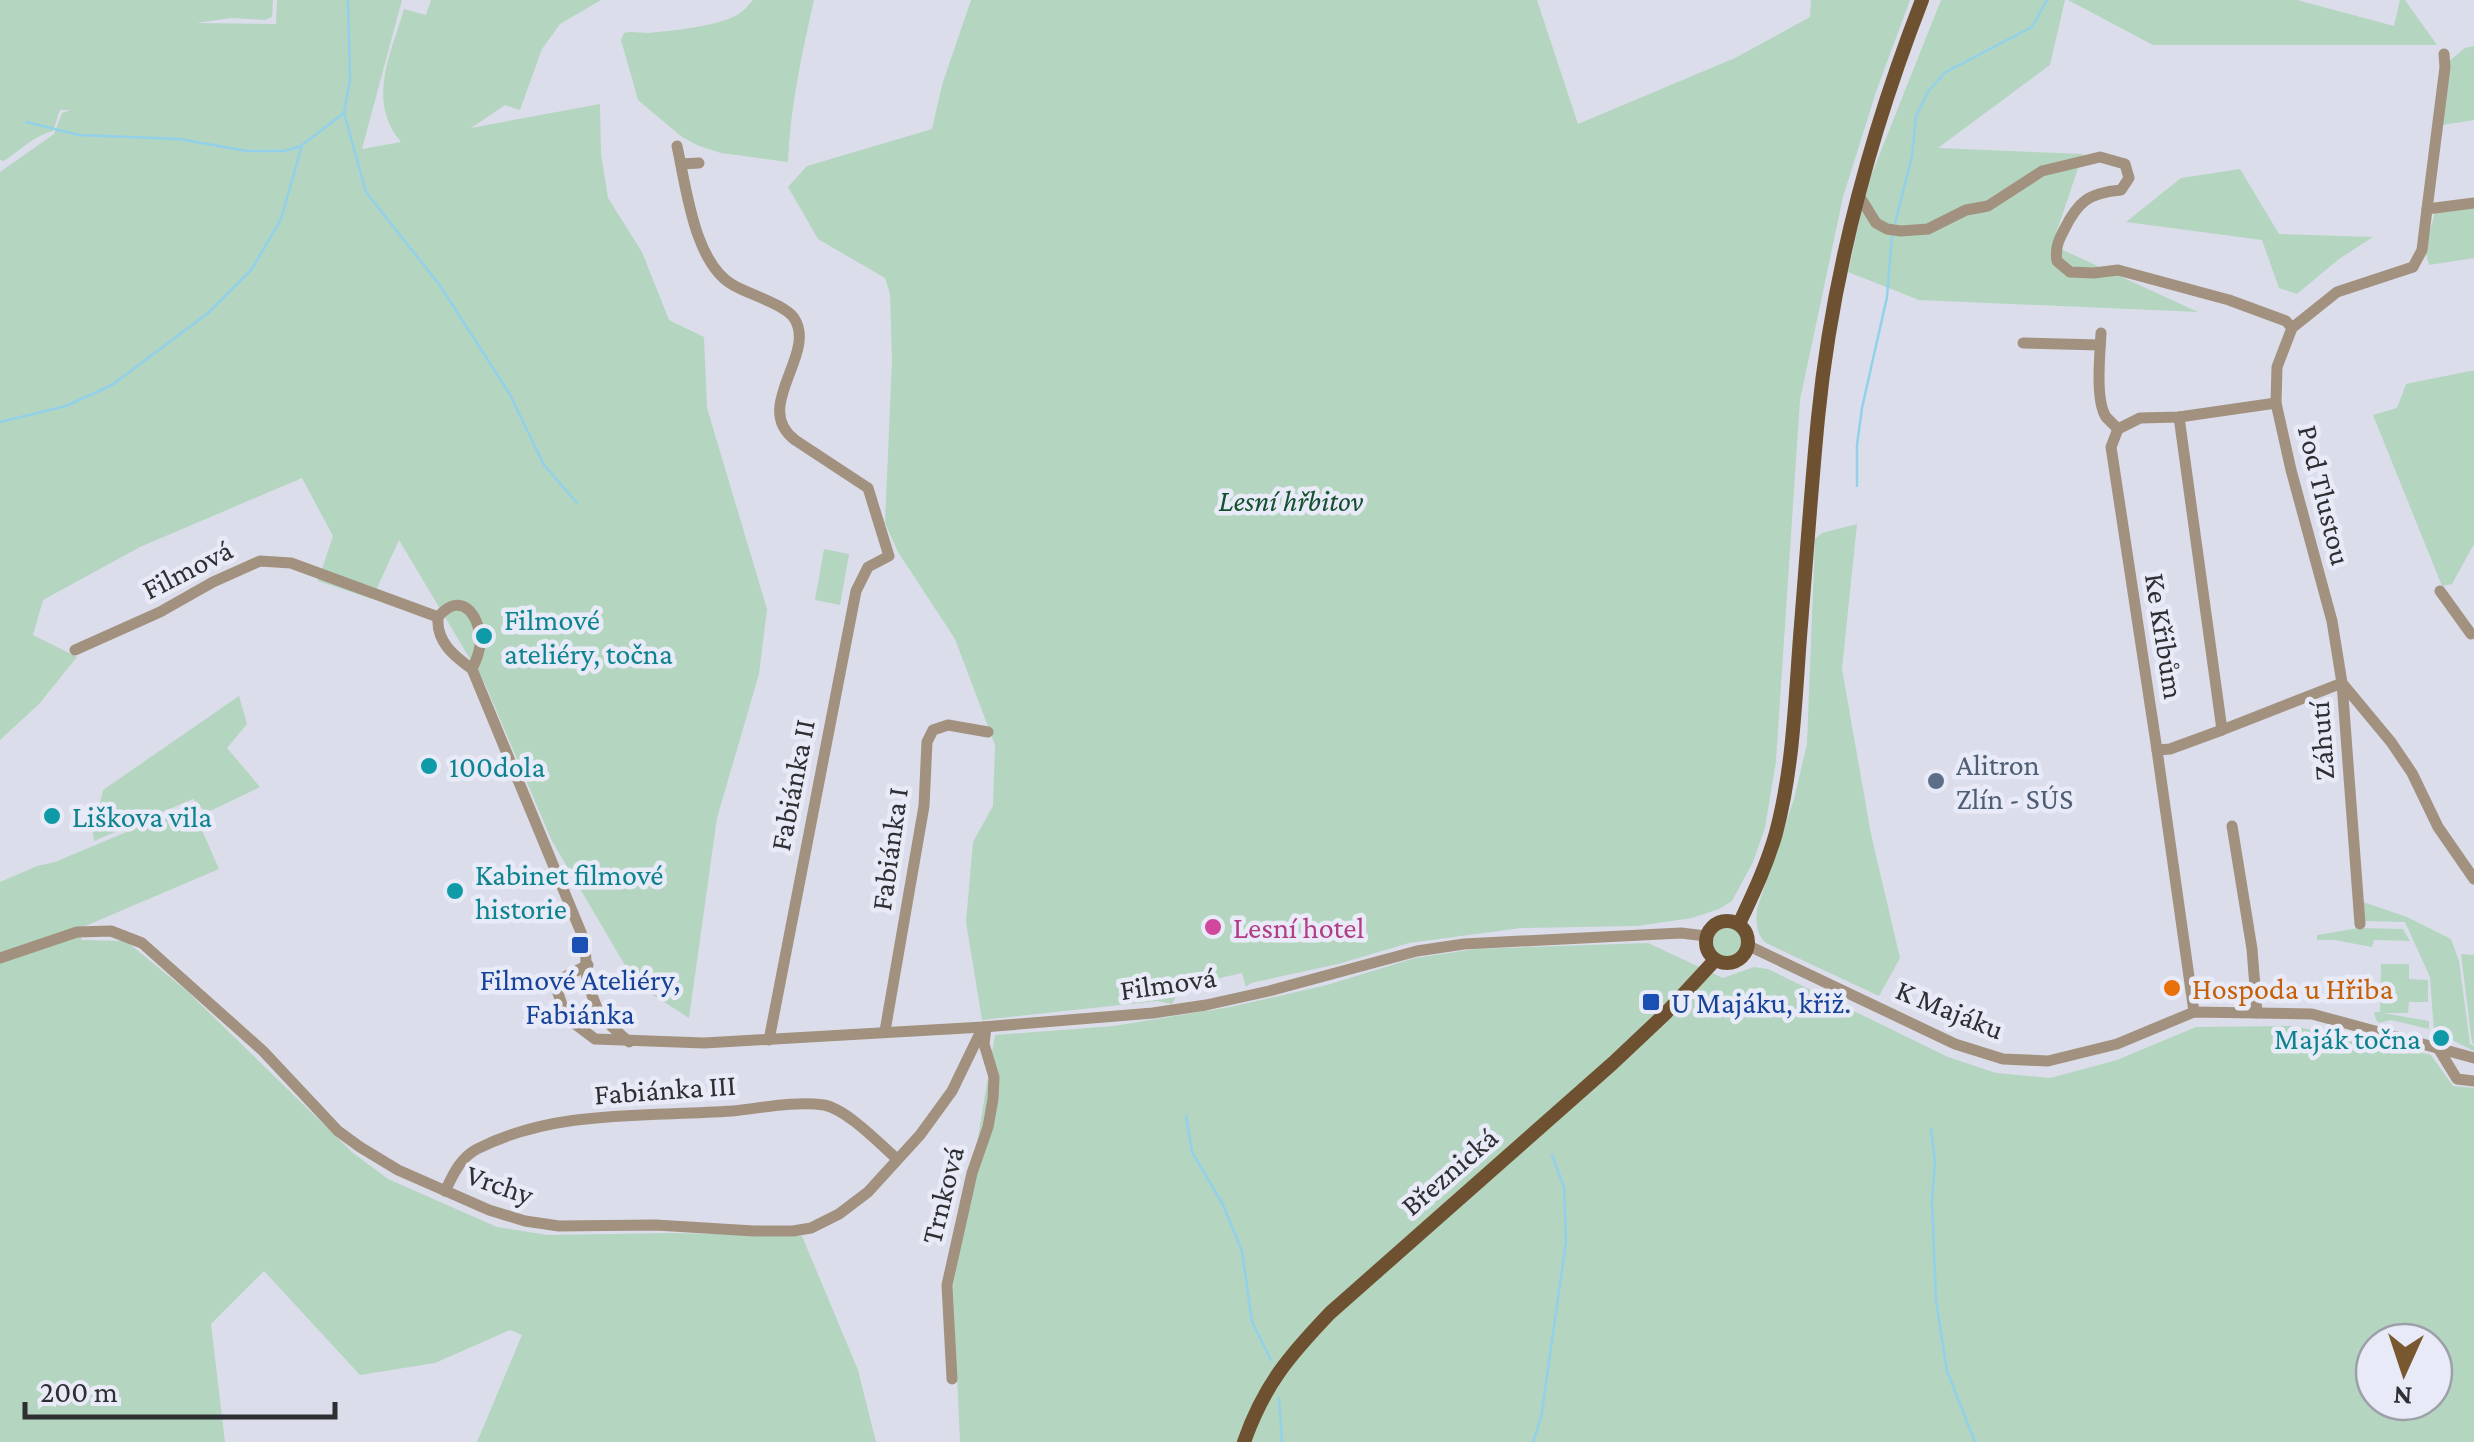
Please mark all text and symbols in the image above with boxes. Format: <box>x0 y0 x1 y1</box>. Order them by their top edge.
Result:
street label: Pod Tlustou <box>2292 422 2358 569</box>
park label: Lesní hřbitov <box>1219 484 1363 517</box>
street label: Filmová <box>136 532 238 606</box>
street label: Ke Křibům <box>2139 571 2191 701</box>
place label: Filmové ateliéry, točna <box>504 603 673 671</box>
marker: Filmové ateliéry, točna <box>473 625 495 647</box>
street label: Záhutí <box>2302 699 2340 782</box>
street label: Fabiánka II <box>763 717 821 853</box>
place label: Alitron Zlín - SÚS <box>1956 748 2073 815</box>
place label: 100dola <box>449 750 545 783</box>
marker: 100dola <box>418 755 440 777</box>
marker: Alitron Zlín - SÚS <box>1925 770 1947 792</box>
street label: Fabiánka I <box>864 785 914 913</box>
place label: Liškova vila <box>72 800 212 833</box>
marker: Liškova vila <box>41 805 63 827</box>
place label: Kabinet filmové historie <box>475 858 664 925</box>
marker: Kabinet filmové historie <box>444 880 466 902</box>
place label: Lesní hotel <box>1233 911 1364 944</box>
marker: Lesní hotel <box>1202 916 1224 938</box>
marker: Filmové Ateliéry, Fabiánka <box>569 934 591 956</box>
street label: Filmová <box>1118 960 1218 1006</box>
place label: Filmové Ateliéry, Fabiánka <box>480 963 680 1030</box>
place label: Hospoda u Hřiba <box>2192 972 2393 1006</box>
street label: K Majáku <box>1891 973 2009 1046</box>
marker: Hospoda u Hřiba <box>2161 977 2183 999</box>
place label: U Majáku, křiž. <box>1671 986 1851 1020</box>
marker: U Majáku, křiž. <box>1640 991 1662 1013</box>
place label: Maják točna <box>2274 1022 2421 1056</box>
marker: Maják točna <box>2430 1027 2452 1049</box>
street label: Fabiánka III <box>593 1068 737 1110</box>
street label: Březnická <box>1394 1120 1504 1222</box>
street label: Trnková <box>914 1143 970 1247</box>
street label: Vrchy <box>462 1157 538 1212</box>
north arrow <box>2354 1322 2454 1422</box>
scale bar <box>25 1357 335 1419</box>
text: 200 m <box>40 1375 118 1408</box>
text: N <box>2392 1380 2413 1412</box>

